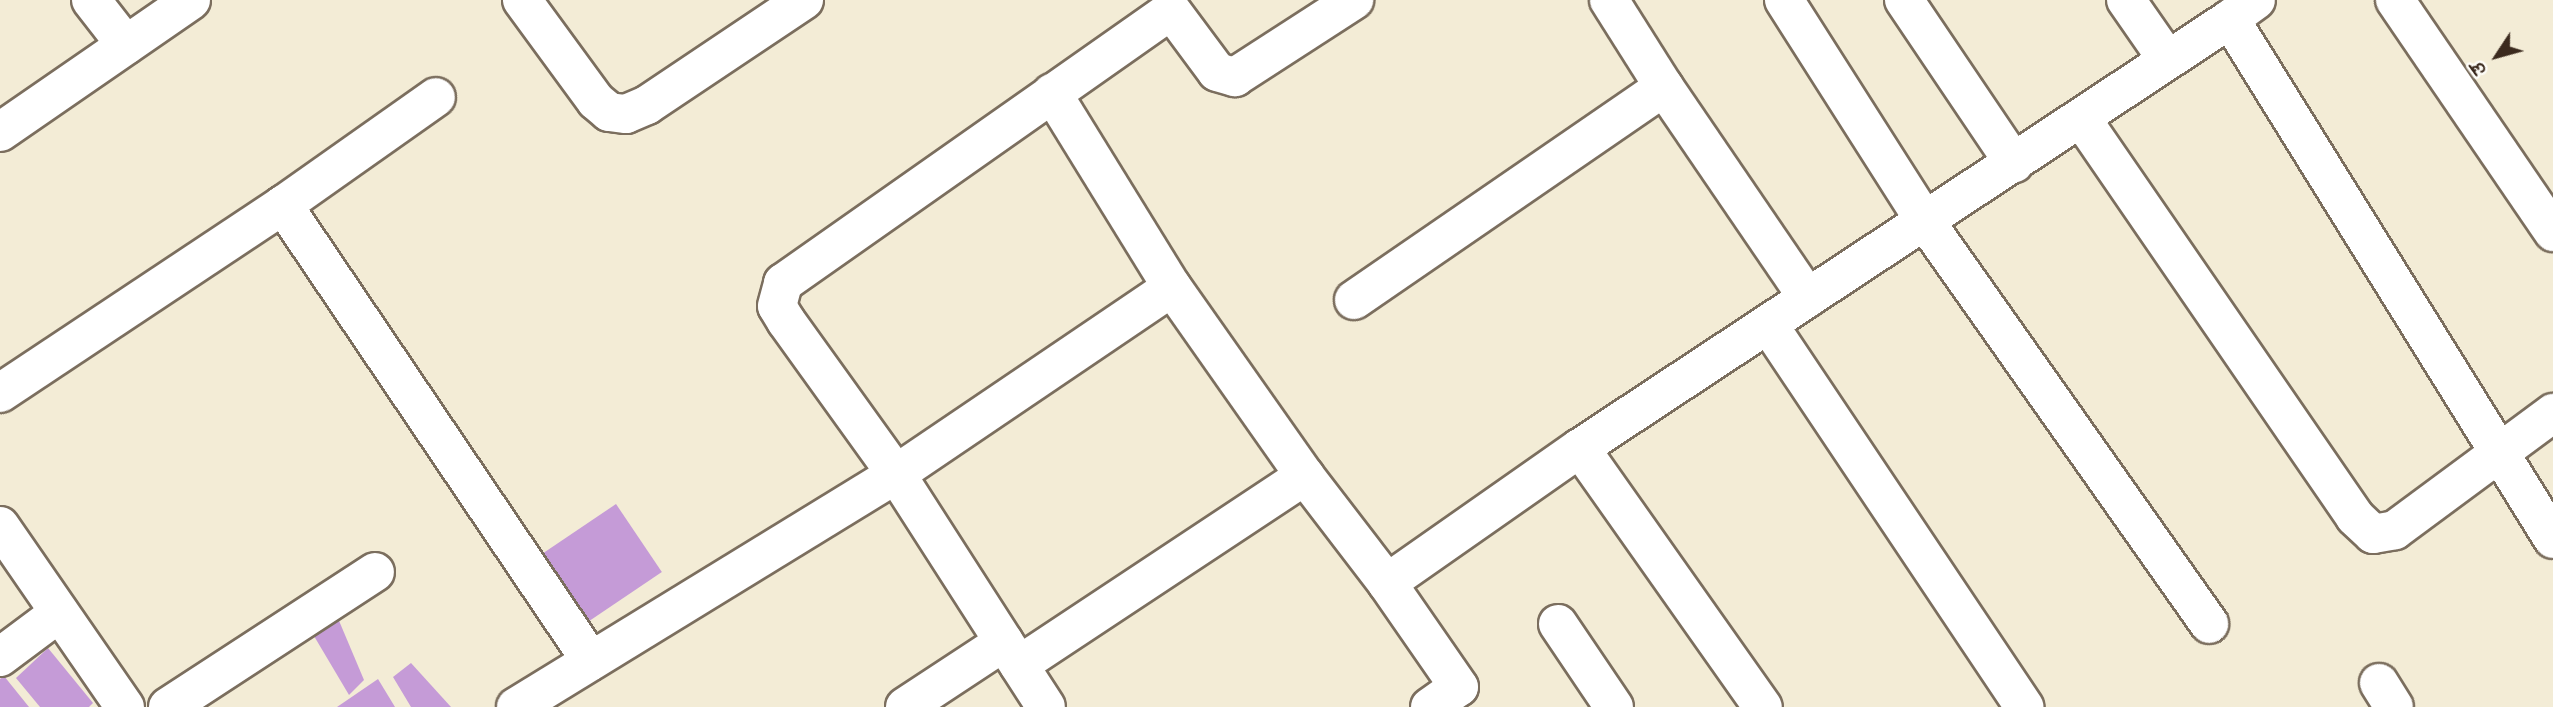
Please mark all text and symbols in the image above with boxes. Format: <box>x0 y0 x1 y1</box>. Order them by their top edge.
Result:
north arrow <box>2462 21 2532 91</box>
text: उ <box>2464 55 2496 82</box>

